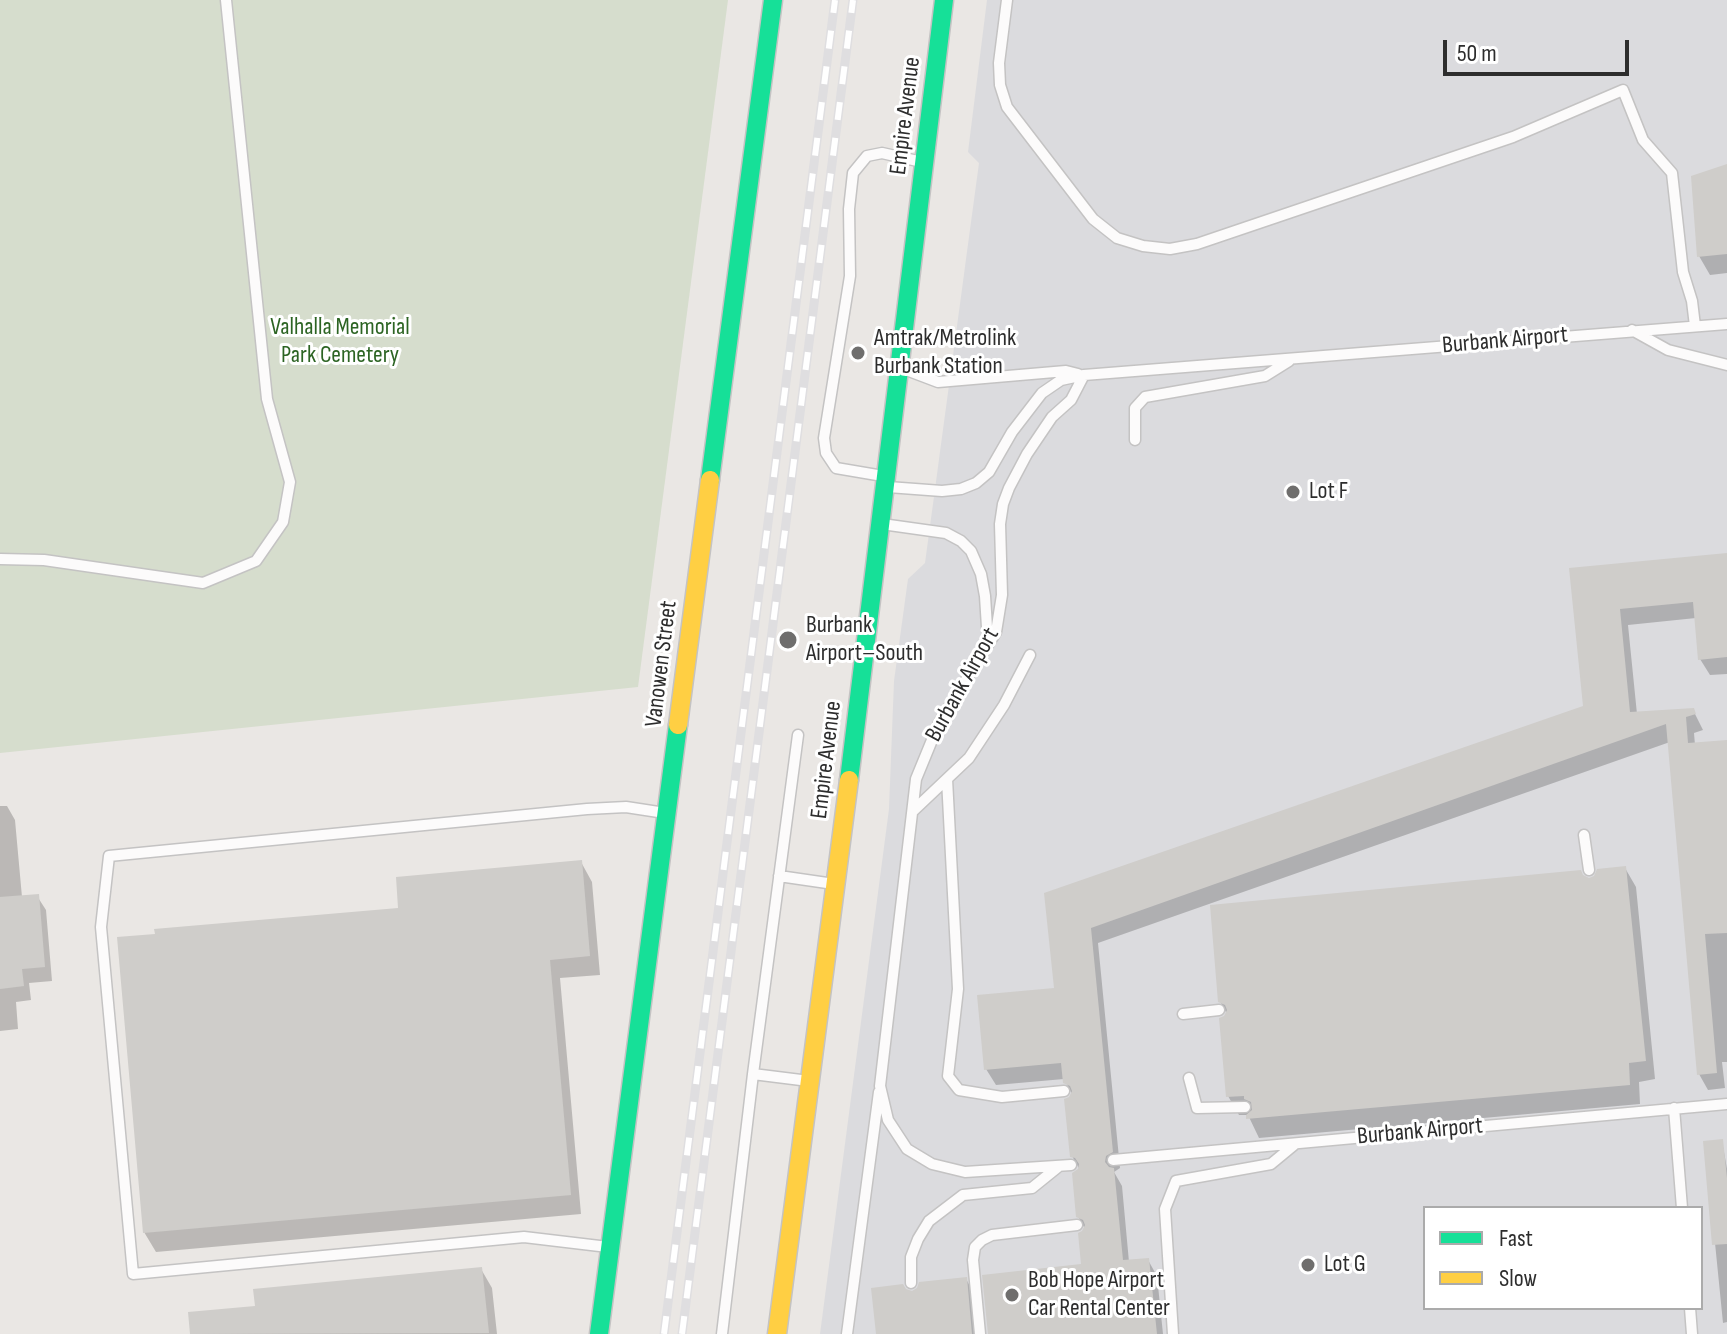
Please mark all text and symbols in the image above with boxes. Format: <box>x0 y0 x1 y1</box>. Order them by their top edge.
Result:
scale bar <box>1447 24 1633 74</box>
text: 50 m <box>1457 39 1497 68</box>
street label: Empire Avenue <box>884 56 928 176</box>
park label: Valhalla Memorial Park Cemetery <box>270 314 410 370</box>
street label: Burbank Airport <box>1441 321 1569 361</box>
place label: Amtrak/Metrolink Burbank Station <box>874 325 1016 381</box>
marker: Amtrak/Metrolink Burbank Station <box>849 344 867 362</box>
place label: Lot F <box>1309 478 1348 506</box>
marker: Lot F <box>1284 483 1302 501</box>
street label: Vanowen Street <box>640 599 684 729</box>
place label: Burbank Airport–South <box>806 612 923 668</box>
street label: Burbank Airport <box>920 623 1006 747</box>
marker: Burbank Airport–South <box>777 629 799 651</box>
street label: Empire Avenue <box>805 700 849 820</box>
street label: Burbank Airport <box>1356 1112 1484 1152</box>
legend <box>1423 1206 1703 1310</box>
text: Fast <box>1499 1224 1533 1253</box>
place label: Lot G <box>1324 1251 1366 1279</box>
marker: Lot G <box>1299 1256 1317 1274</box>
text: Slow <box>1499 1264 1537 1293</box>
place label: Bob Hope Airport Car Rental Center <box>1028 1267 1170 1323</box>
marker: Bob Hope Airport Car Rental Center <box>1003 1286 1021 1304</box>

